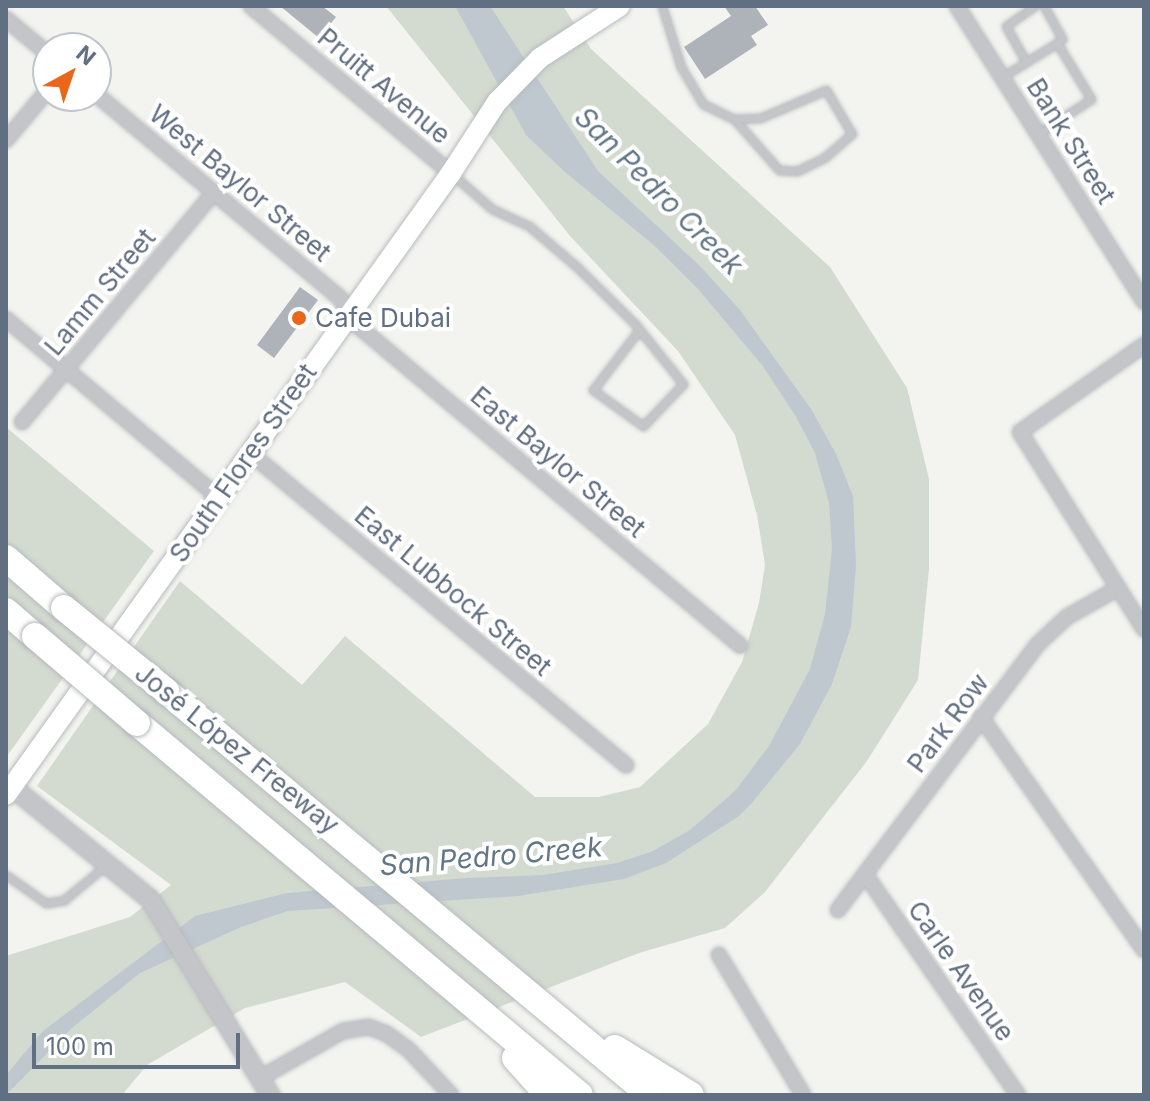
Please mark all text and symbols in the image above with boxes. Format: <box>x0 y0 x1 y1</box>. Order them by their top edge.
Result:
street label: Pruitt Avenue <box>312 22 456 150</box>
north arrow <box>32 32 112 112</box>
text: N <box>71 40 101 70</box>
street label: Bank Street <box>1020 73 1122 209</box>
street label: West Baylor Street <box>143 98 337 268</box>
water label: San Pedro Creek <box>568 100 750 282</box>
street label: Lamm Street <box>38 222 162 362</box>
place label: Cafe Dubai <box>315 302 451 334</box>
marker: Cafe Dubai <box>290 309 308 327</box>
street label: South Flores Street <box>163 358 323 568</box>
street label: East Baylor Street <box>464 380 652 544</box>
street label: East Lubbock Street <box>348 500 558 682</box>
street label: José López Freeway <box>129 657 345 841</box>
street label: Park Row <box>901 667 995 779</box>
water label: San Pedro Creek <box>378 830 604 882</box>
street label: Carle Avenue <box>901 895 1021 1047</box>
scale bar <box>36 1017 244 1067</box>
text: 100 m <box>46 1032 114 1061</box>

